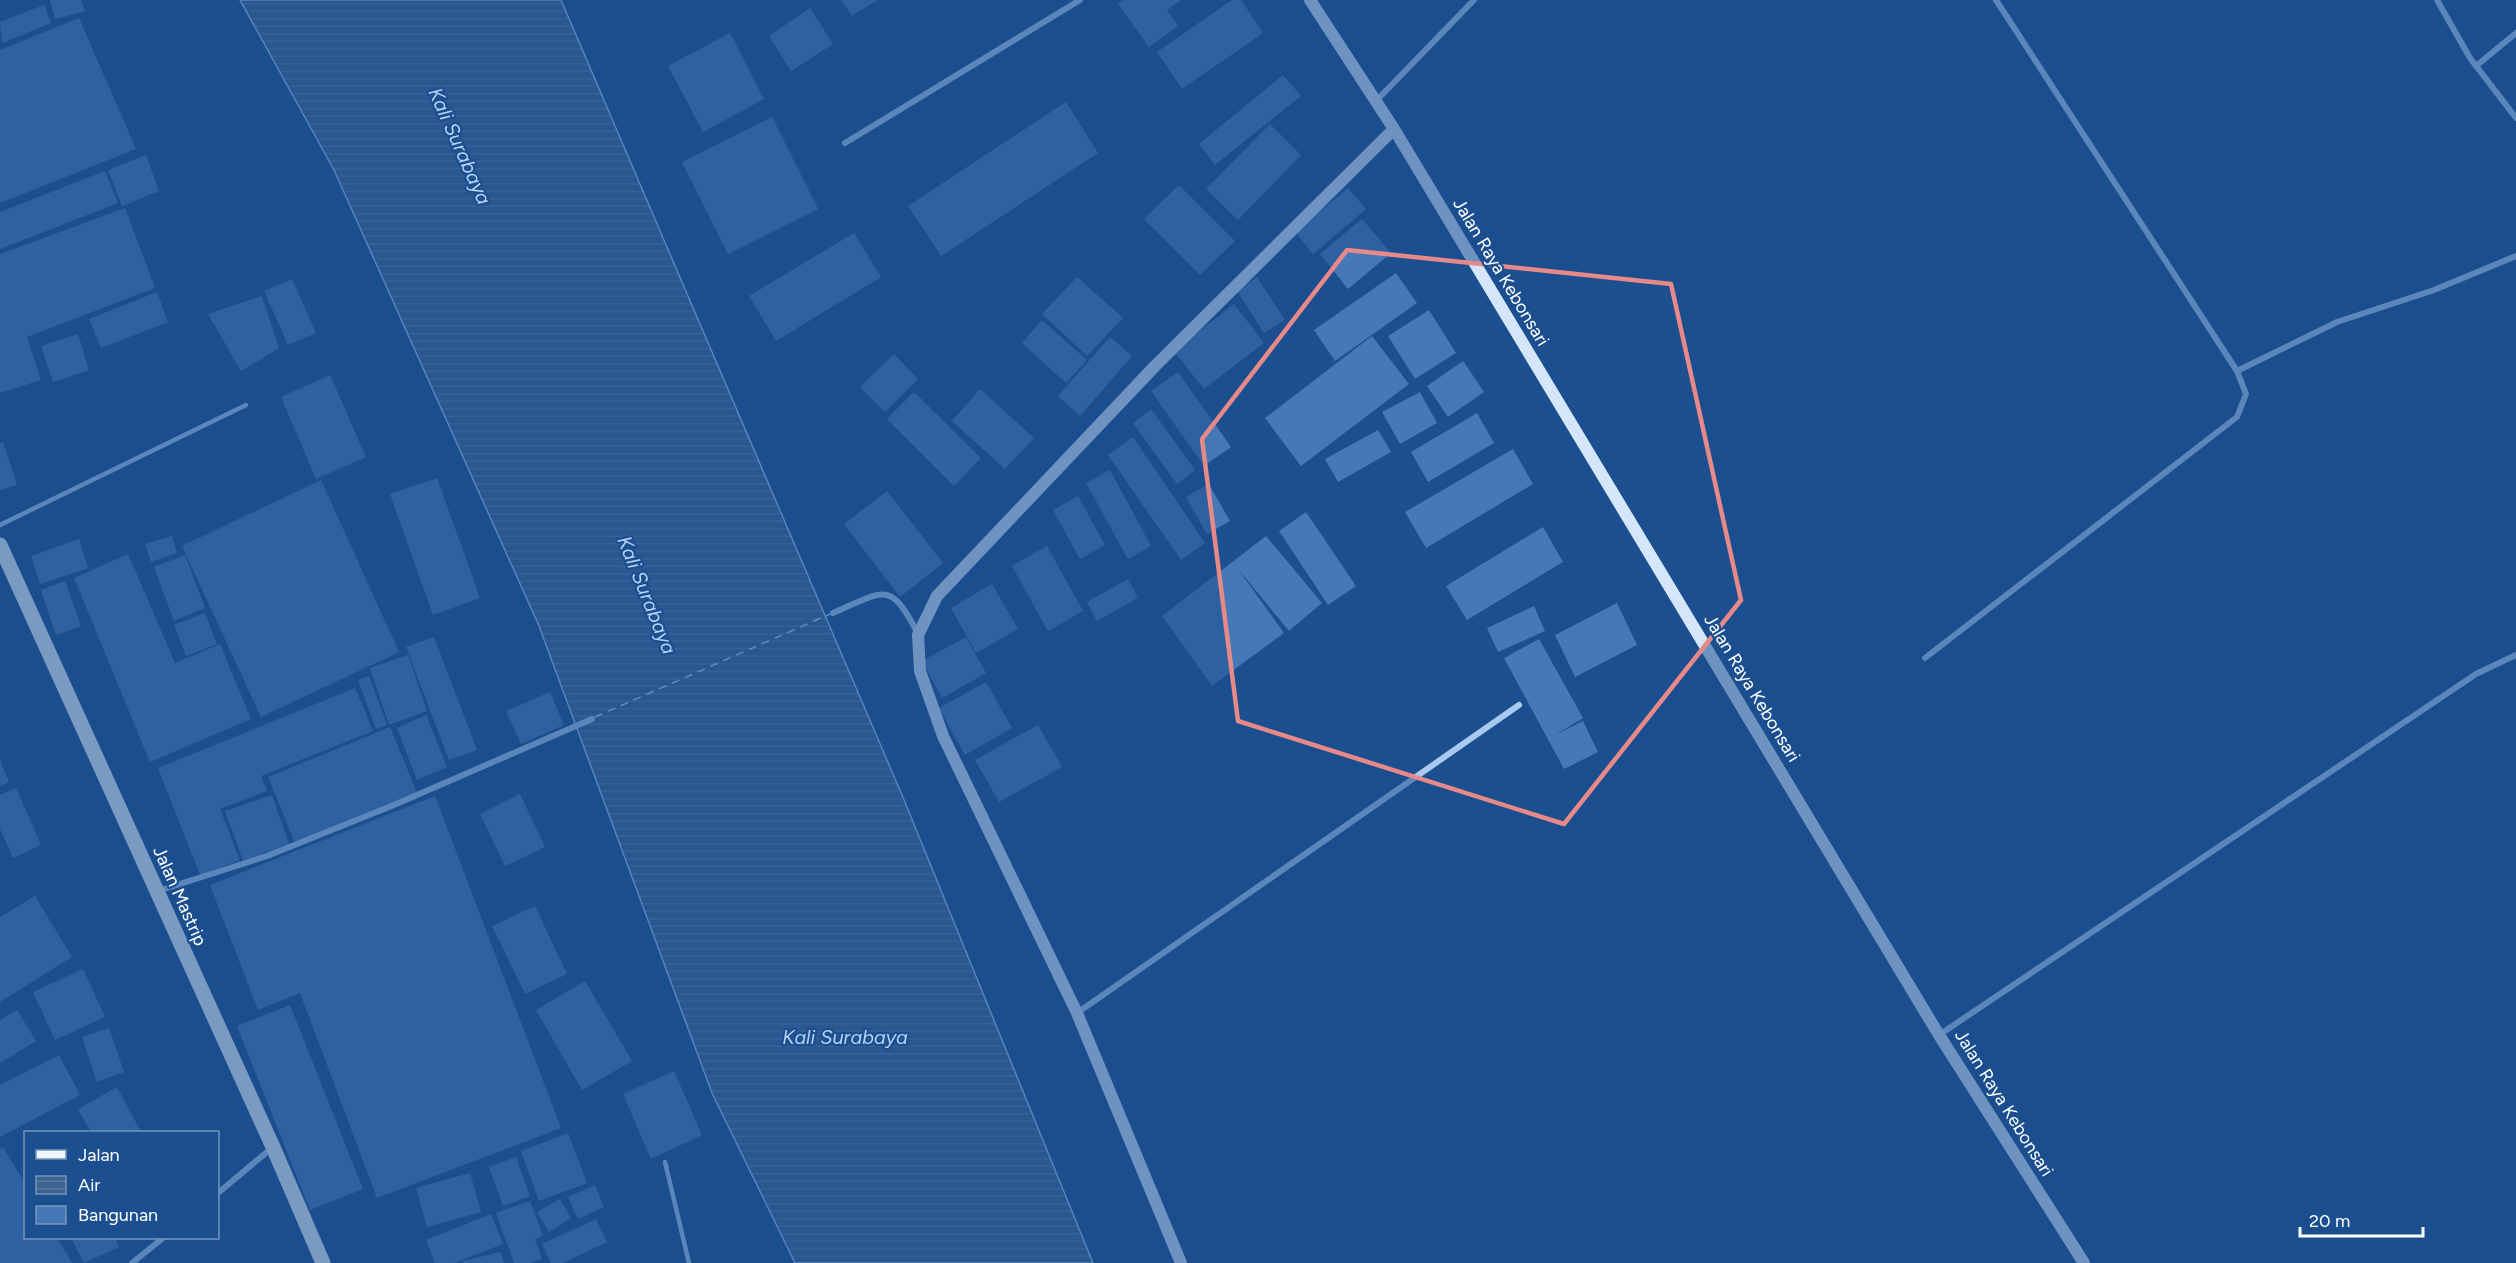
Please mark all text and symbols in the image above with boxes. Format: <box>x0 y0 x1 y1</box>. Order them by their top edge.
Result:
water label: Kali Surabaya <box>424 84 497 208</box>
street label: Jalan Raya Kebonsari <box>1448 194 1554 350</box>
water label: Kali Surabaya <box>612 532 682 658</box>
street label: Jalan Raya Kebonsari <box>1699 610 1805 766</box>
street label: Jalan Mastrip <box>148 843 212 949</box>
water label: Kali Surabaya <box>782 1025 908 1049</box>
street label: Jalan Raya Kebonsari <box>1950 1026 2058 1180</box>
legend <box>24 1131 219 1239</box>
text: Jalan <box>78 1144 120 1166</box>
text: Air <box>78 1174 100 1196</box>
scale bar <box>2300 1200 2423 1238</box>
text: Bangunan <box>78 1204 158 1226</box>
text: 20 m <box>2309 1210 2350 1232</box>

